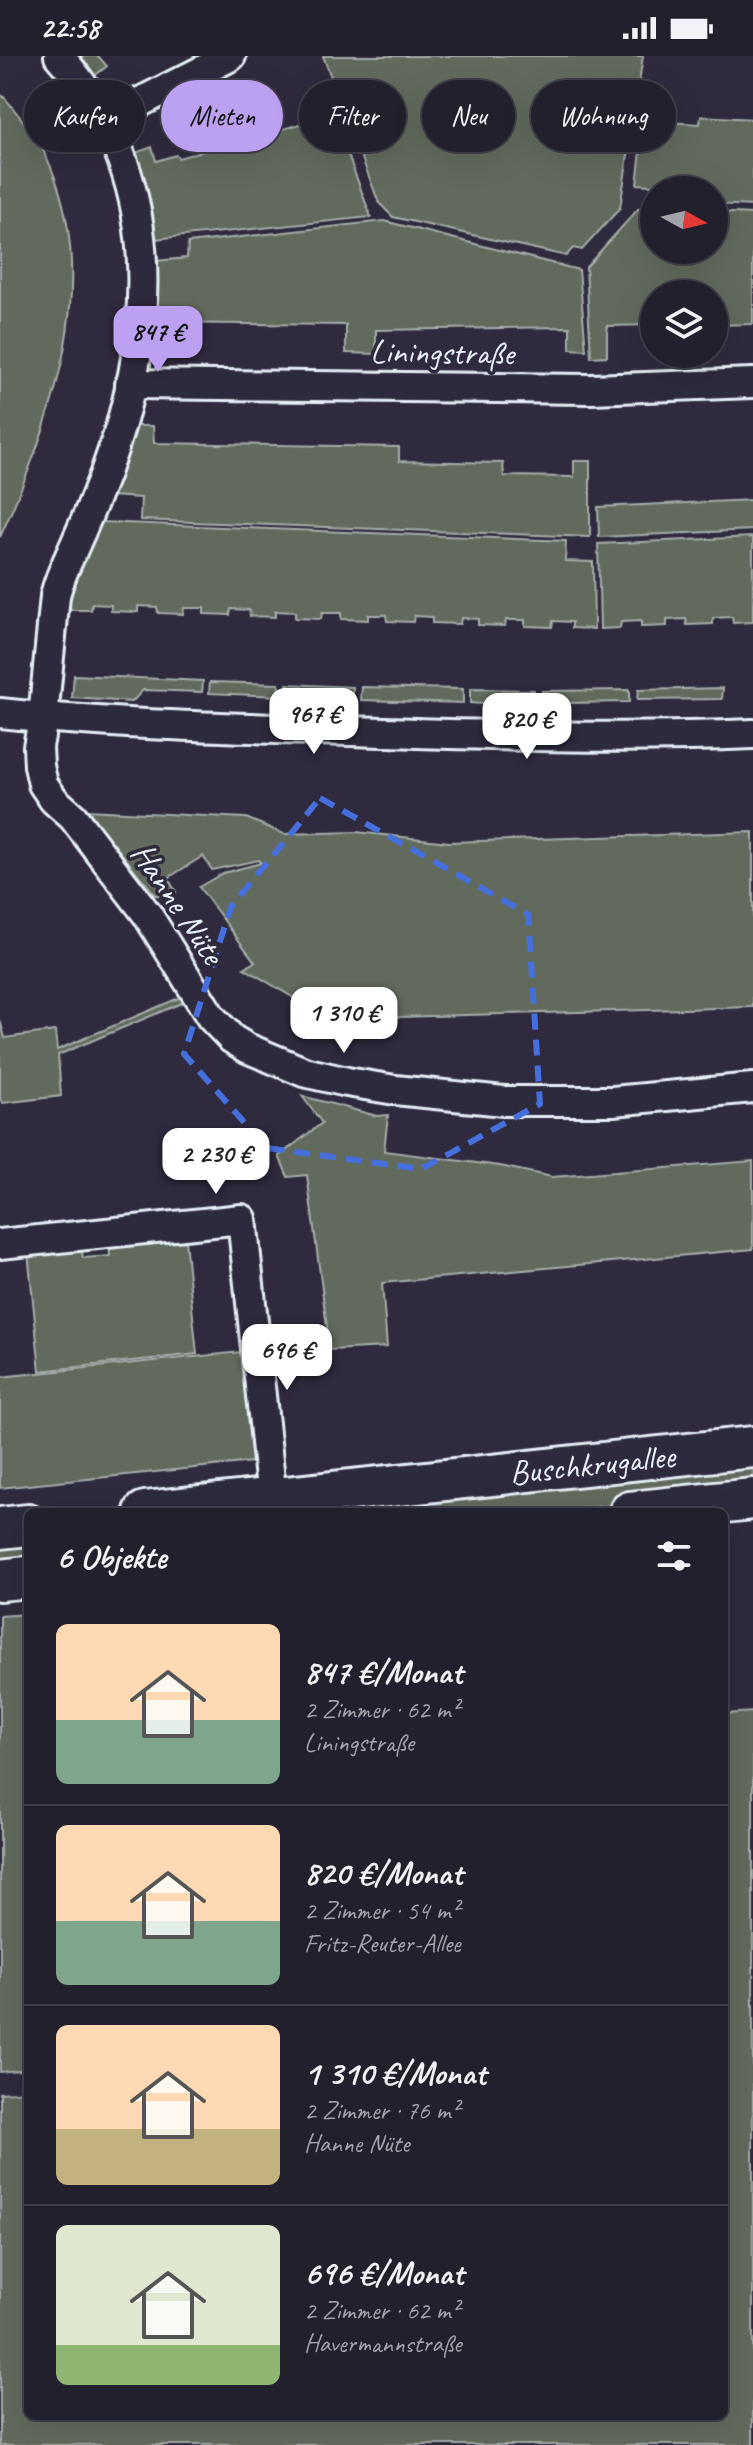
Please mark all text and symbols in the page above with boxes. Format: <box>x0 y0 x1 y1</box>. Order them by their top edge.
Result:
text: 22:58 <box>40 9 99 47</box>
chip: Kaufen <box>24 80 145 152</box>
chip: Mieten <box>161 80 283 152</box>
chip: Filter <box>299 80 406 152</box>
chip: Neu <box>422 80 515 152</box>
chip: Wohnung <box>531 80 676 152</box>
north arrow <box>640 176 728 264</box>
map controls <box>640 176 728 368</box>
button: layers <box>640 280 728 368</box>
pin: 847 € <box>102 306 214 374</box>
text: 847 € <box>132 315 185 348</box>
street label: Liningstraße <box>370 329 517 375</box>
pin: 967 € <box>258 688 370 756</box>
pin: 820 € <box>471 693 583 761</box>
text: 967 € <box>287 697 341 730</box>
text: 820 € <box>500 702 554 735</box>
street label: Hanne Nüte <box>122 834 236 975</box>
pin: 1 310 € <box>270 987 418 1055</box>
text: 1 310 € <box>308 996 380 1029</box>
pin: 2 230 € <box>142 1128 290 1196</box>
text: 2 230 € <box>180 1137 252 1170</box>
pin: 696 € <box>231 1324 343 1392</box>
text: 696 € <box>260 1333 314 1366</box>
street label: Buschkrugallee <box>507 1434 679 1494</box>
icon: filters <box>652 1534 696 1578</box>
text: 6 Objekte <box>56 1535 166 1578</box>
text: 847 €/Monat <box>304 1650 462 1693</box>
icon: home <box>120 1656 216 1752</box>
text: 2 Zimmer · 62 m² <box>304 1693 459 1726</box>
text: Liningstraße <box>304 1726 414 1759</box>
text: 820 €/Monat <box>304 1851 463 1894</box>
icon: home <box>120 1857 216 1953</box>
text: 2 Zimmer · 54 m² <box>304 1894 459 1927</box>
text: Fritz-Reuter-Allee <box>304 1927 461 1960</box>
text: 1 310 €/Monat <box>304 2051 486 2094</box>
icon: home <box>120 2057 216 2153</box>
text: 2 Zimmer · 76 m² <box>304 2094 459 2127</box>
text: Hanne Nüte <box>304 2127 410 2160</box>
text: 696 €/Monat <box>304 2251 464 2294</box>
icon: home <box>120 2257 216 2353</box>
text: 2 Zimmer · 62 m² <box>304 2294 459 2327</box>
text: Havermannstraße <box>304 2327 462 2360</box>

